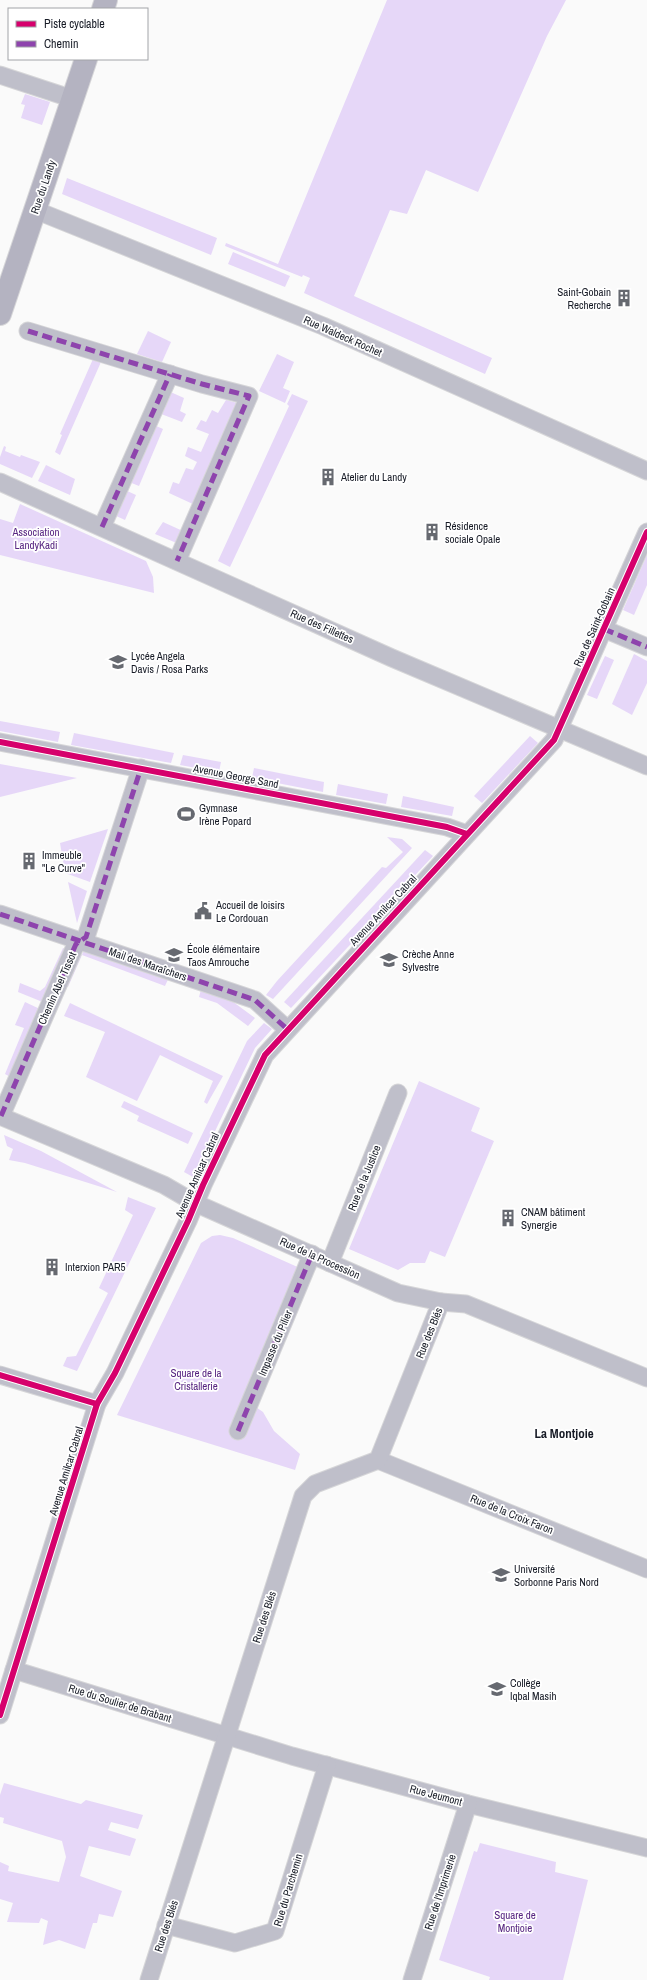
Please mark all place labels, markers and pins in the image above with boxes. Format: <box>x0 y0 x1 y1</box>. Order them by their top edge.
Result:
place label: Saint-Gobain Recherche <box>557 285 611 312</box>
building icon: Saint-Gobain Recherche <box>614 288 634 308</box>
building icon: Atelier du Landy <box>318 467 338 487</box>
place label: Atelier du Landy <box>340 470 407 484</box>
place label: Résidence sociale Opale <box>445 519 500 546</box>
building icon: Résidence sociale Opale <box>422 522 442 542</box>
place label: Lycée Angela Davis / Rosa Parks <box>131 649 209 676</box>
school or university icon: Lycée Angela Davis / Rosa Parks <box>108 652 128 672</box>
place label: Gymnase Irène Popard <box>199 801 251 828</box>
sports icon: Gymnase Irène Popard <box>176 804 196 824</box>
place label: Immeuble "Le Curve" <box>42 848 85 875</box>
building icon: Immeuble "Le Curve" <box>19 851 39 871</box>
place label: Accueil de loisirs Le Cordouan <box>215 898 285 925</box>
public building icon: Accueil de loisirs Le Cordouan <box>193 901 213 921</box>
place label: École élémentaire Taos Amrouche <box>187 942 260 969</box>
school or university icon: École élémentaire Taos Amrouche <box>164 945 184 965</box>
place label: Crèche Anne Sylvestre <box>402 947 454 974</box>
school or university icon: Crèche Anne Sylvestre <box>379 950 399 970</box>
place label: CNAM bâtiment Synergie <box>521 1205 586 1232</box>
building icon: CNAM bâtiment Synergie <box>498 1208 518 1228</box>
building icon: Interxion PAR5 <box>42 1257 62 1277</box>
place label: Interxion PAR5 <box>65 1260 126 1274</box>
place label: Université Sorbonne Paris Nord <box>514 1562 599 1589</box>
school or university icon: Université Sorbonne Paris Nord <box>491 1565 511 1585</box>
place label: Collège Iqbal Masih <box>510 1676 557 1703</box>
school or university icon: Collège Iqbal Masih <box>487 1679 507 1699</box>

